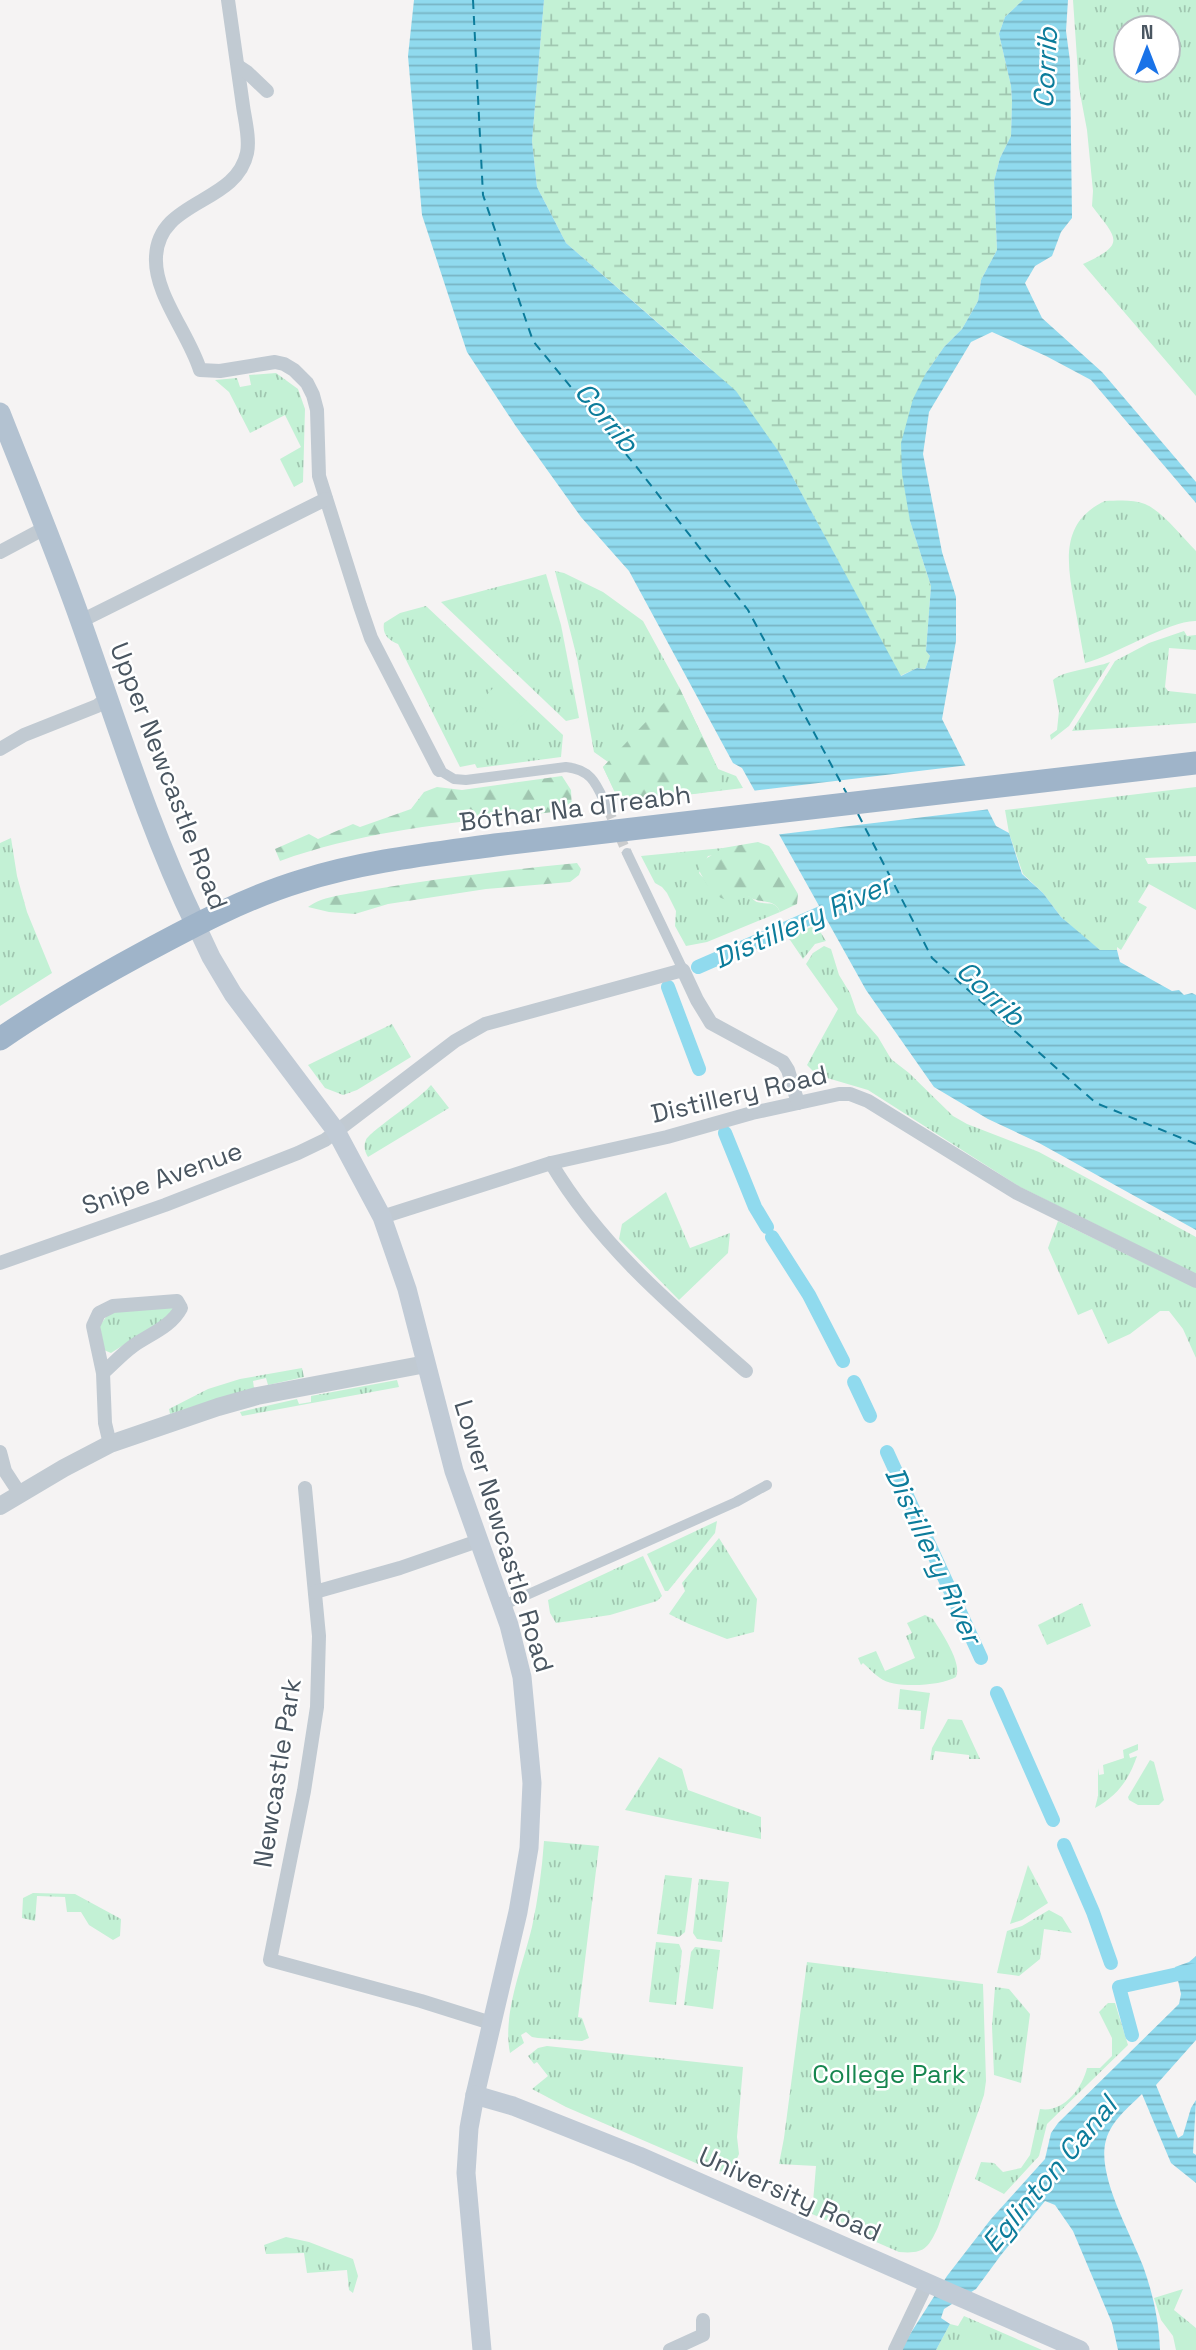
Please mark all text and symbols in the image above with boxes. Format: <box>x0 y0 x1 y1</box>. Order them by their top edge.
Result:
north arrow <box>1112 14 1182 84</box>
text: N <box>1141 20 1153 45</box>
water label: Corrib <box>1025 26 1065 110</box>
water label: Corrib <box>567 374 648 460</box>
street label: Upper Newcastle Road <box>102 637 236 915</box>
street label: Bóthar Na dTreabh <box>457 777 693 839</box>
water label: Distillery River <box>707 864 900 976</box>
water label: Corrib <box>949 952 1034 1035</box>
street label: Distillery Road <box>648 1057 830 1131</box>
street label: Snipe Avenue <box>77 1133 247 1223</box>
street label: Lower Newcastle Road <box>446 1396 562 1676</box>
water label: Distillery River <box>877 1461 992 1652</box>
street label: Newcastle Park <box>245 1676 309 1870</box>
park label: College Park <box>812 2057 966 2091</box>
water label: Eglinton Canal <box>973 2086 1127 2259</box>
street label: University Road <box>693 2139 887 2249</box>

